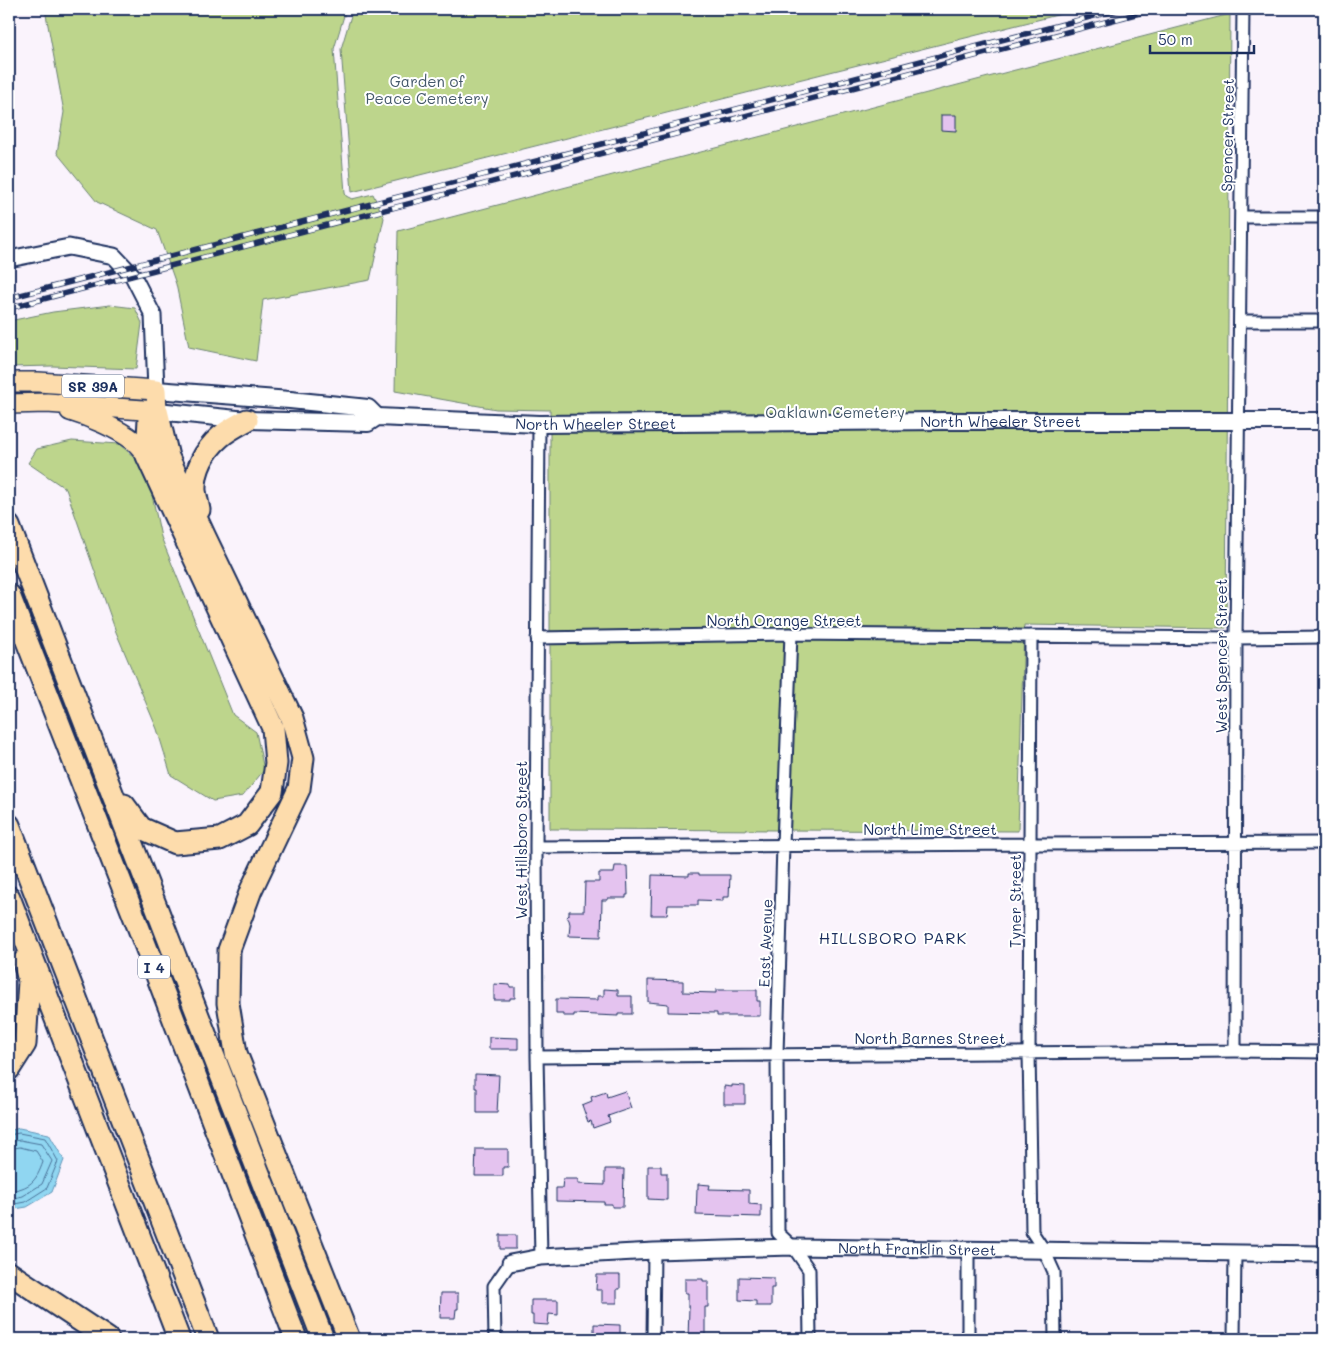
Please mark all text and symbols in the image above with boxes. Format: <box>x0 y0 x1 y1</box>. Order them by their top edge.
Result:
scale bar <box>1150 22 1254 54</box>
text: 50 m <box>1158 29 1193 49</box>
park label: Garden of Peace Cemetery <box>365 71 489 108</box>
street label: Spencer Street <box>1216 78 1238 192</box>
road number: SR 39A <box>62 374 124 398</box>
park label: Oaklawn Cemetery <box>765 402 905 422</box>
street label: North Wheeler Street <box>920 411 1081 431</box>
street label: North Wheeler Street <box>515 413 676 434</box>
street label: West Spencer Street <box>1211 579 1231 733</box>
street label: North Orange Street <box>707 610 861 630</box>
street label: West Hillsboro Street <box>511 761 531 919</box>
street label: North Lime Street <box>863 819 997 839</box>
street label: Tyner Street <box>1005 854 1025 948</box>
street label: East Avenue <box>753 898 777 988</box>
district label: HILLSBORO PARK <box>819 927 967 948</box>
road number: I 4 <box>138 956 170 979</box>
street label: North Barnes Street <box>855 1028 1005 1048</box>
street label: North Franklin Street <box>838 1238 996 1260</box>

